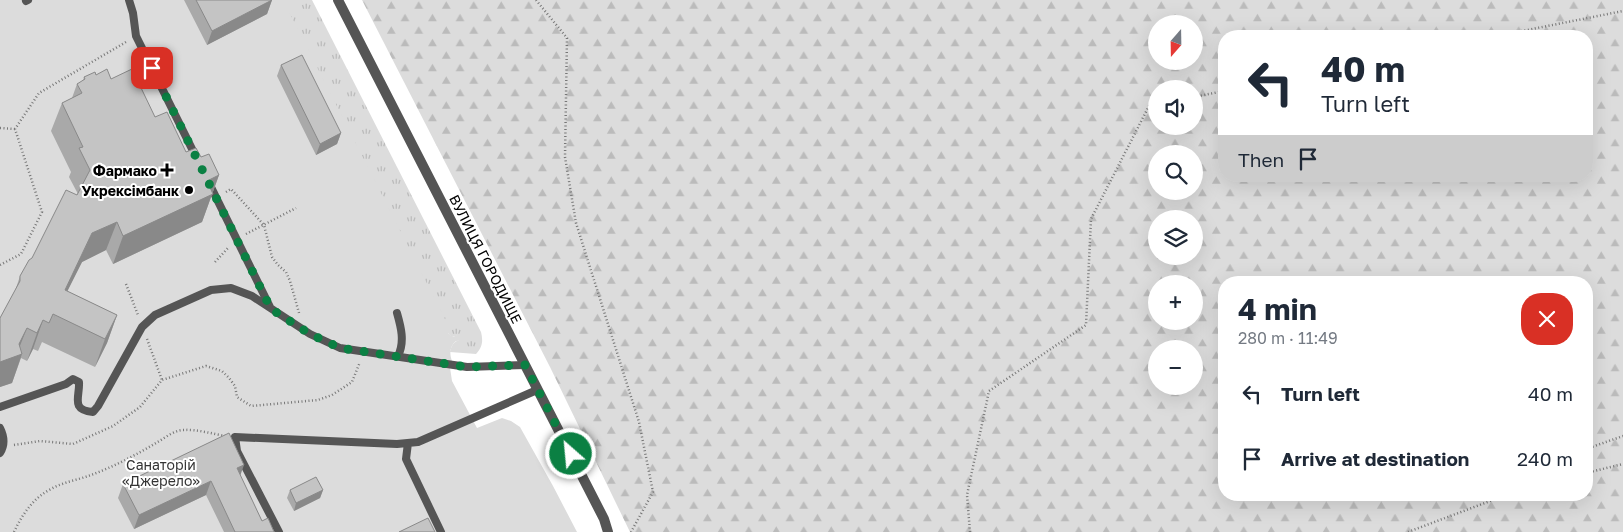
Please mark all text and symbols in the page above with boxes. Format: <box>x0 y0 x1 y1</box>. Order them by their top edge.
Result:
north arrow <box>1148 15 1202 70</box>
map controls <box>1148 15 1203 395</box>
pin <box>131 47 173 89</box>
text: 40 m <box>1321 48 1405 90</box>
icon: left <box>1238 50 1303 115</box>
icon: arrive <box>138 54 166 82</box>
button: sound <box>1148 80 1203 135</box>
text: Turn left <box>1321 90 1410 117</box>
button: search <box>1148 145 1203 200</box>
icon: arrive <box>1294 145 1322 173</box>
text: Then <box>1238 148 1284 171</box>
place label: Фармако <box>93 162 157 179</box>
marker: Фармако <box>161 164 173 176</box>
place label: Укрексімбанк <box>82 182 179 199</box>
marker: Укрексімбанк <box>183 184 195 196</box>
street label: ВУЛИЦЯ ГОРОДИЩЕ <box>446 192 526 326</box>
button: layers <box>1148 210 1203 265</box>
button: + <box>1148 275 1203 330</box>
text: 4 min <box>1238 291 1317 327</box>
button: close <box>1521 293 1573 345</box>
text: 280 m · 11:49 <box>1238 328 1338 348</box>
button: − <box>1148 340 1203 395</box>
icon: left <box>1238 380 1266 408</box>
text: Turn left <box>1281 382 1360 405</box>
text: 40 m <box>1528 382 1573 405</box>
position arrow <box>544 427 596 479</box>
icon: arrive <box>1238 445 1266 473</box>
text: Arrive at destination <box>1281 447 1469 470</box>
text: 240 m <box>1517 447 1573 470</box>
park label: Санаторій «Джерело» <box>122 456 200 489</box>

